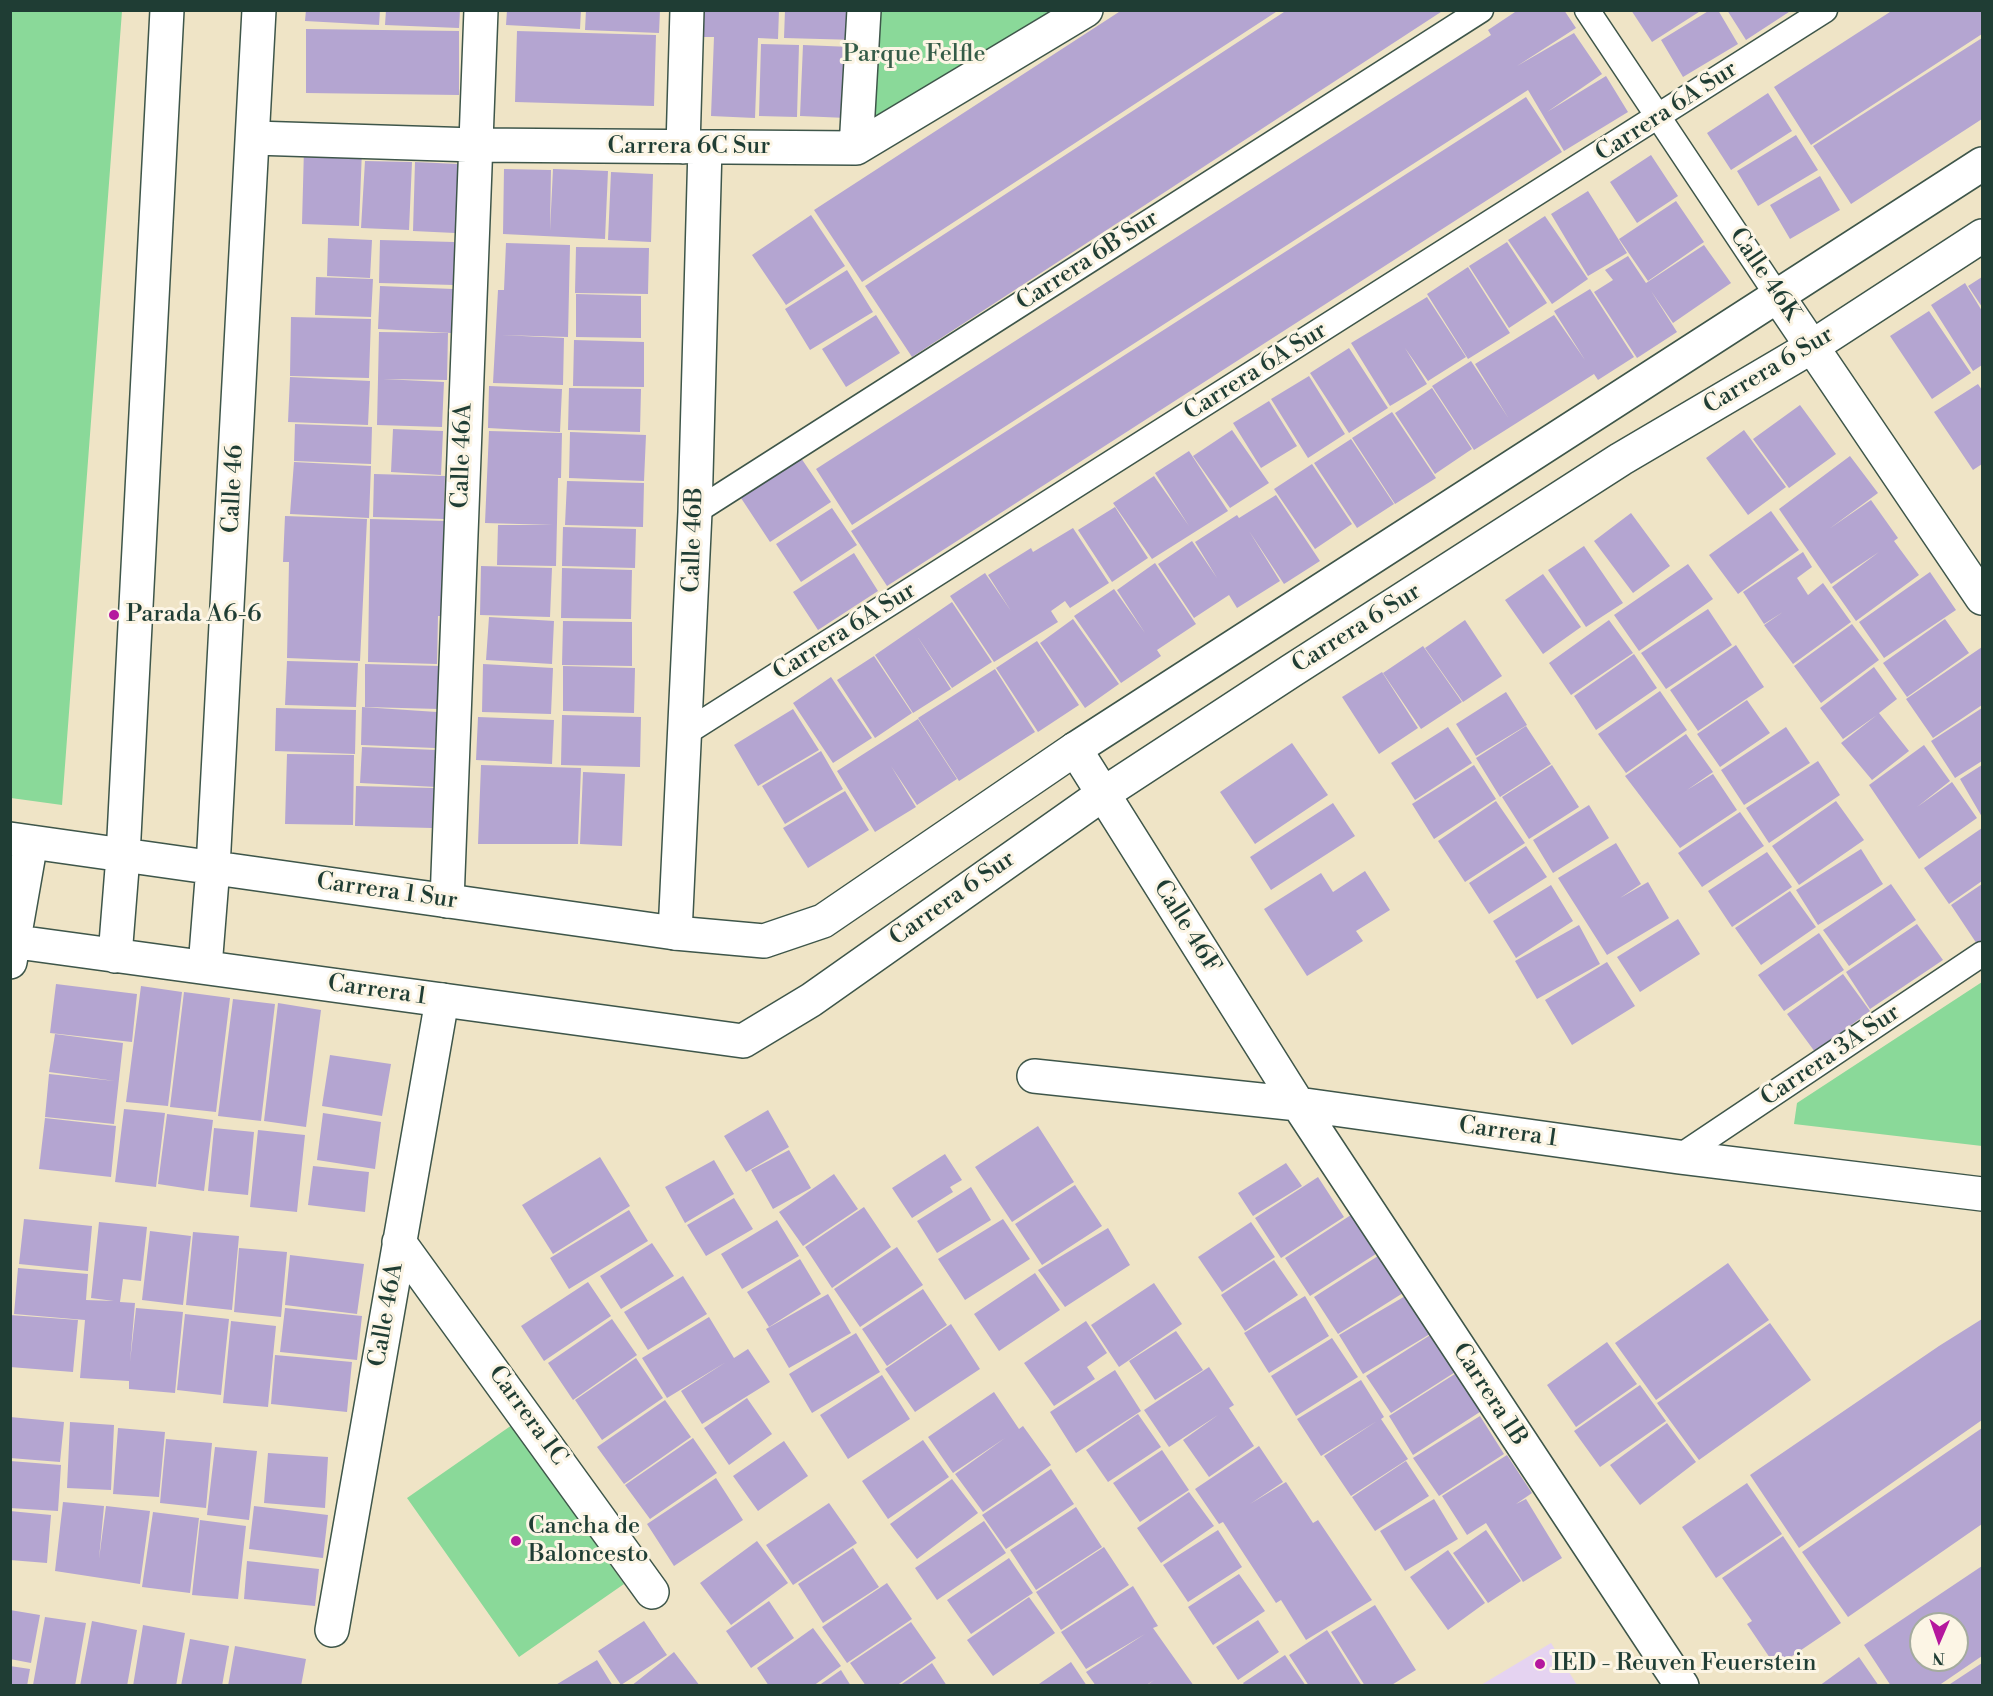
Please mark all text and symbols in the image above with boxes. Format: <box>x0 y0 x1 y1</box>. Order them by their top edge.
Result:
park label: Parque Felfle <box>843 41 985 69</box>
street label: Carrera 6A Sur <box>1591 56 1743 168</box>
street label: Carrera 6C Sur <box>608 133 770 161</box>
street label: Carrera 6B Sur <box>1012 204 1164 318</box>
street label: Calle 46K <box>1722 223 1806 327</box>
street label: Carrera 6A Sur <box>1179 317 1333 427</box>
street label: Carrera 6 Sur <box>1699 321 1839 421</box>
street label: Calle 46A <box>447 403 479 509</box>
street label: Calle 46 <box>217 444 251 534</box>
street label: Calle 46B <box>678 487 710 593</box>
street label: Carrera 6A Sur <box>768 577 922 687</box>
street label: Carrera 6 Sur <box>1287 578 1427 680</box>
place label: Parada A6-6 <box>126 601 261 629</box>
marker: Parada A6-6 <box>107 608 121 622</box>
street label: Carrera 6 Sur <box>885 845 1021 953</box>
street label: Carrera 1 Sur <box>315 868 459 916</box>
street label: Calle 46F <box>1146 875 1226 979</box>
street label: Carrera 1 <box>326 970 428 1012</box>
street label: Carrera 3A Sur <box>1756 999 1906 1113</box>
street label: Carrera 1 <box>1457 1112 1559 1154</box>
street label: Calle 46A <box>364 1261 410 1369</box>
street label: Carrera 1B <box>1445 1338 1533 1452</box>
street label: Carrera 1C <box>481 1361 573 1471</box>
place label: Cancha de Baloncesto <box>528 1513 649 1569</box>
marker: Cancha de Baloncesto <box>509 1534 523 1548</box>
north arrow <box>1909 1612 1969 1672</box>
text: N <box>1932 1648 1945 1668</box>
place label: IED - Reuven Feuerstein <box>1552 1650 1817 1678</box>
marker: IED - Reuven Feuerstein <box>1533 1657 1547 1671</box>

